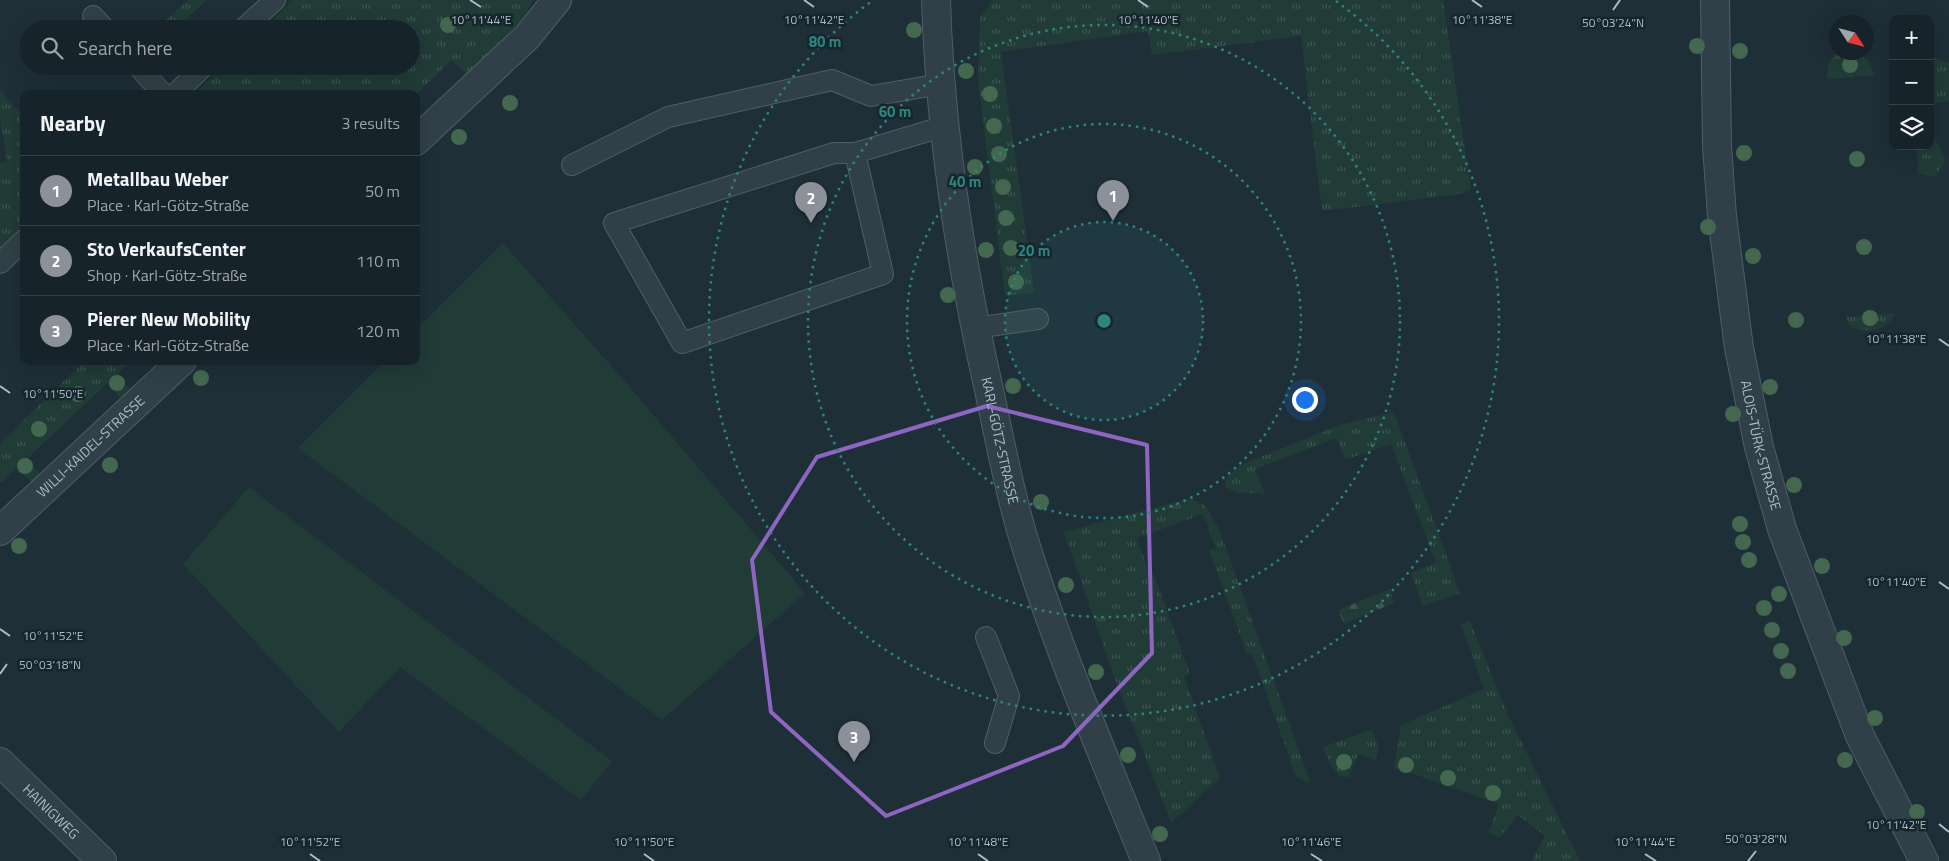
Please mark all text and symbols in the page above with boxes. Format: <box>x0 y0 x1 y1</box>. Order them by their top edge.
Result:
text: 10°11'44"E <box>451 10 512 29</box>
text: 10°11'42"E <box>784 10 845 29</box>
text: 10°11'40"E <box>1118 10 1179 29</box>
text: 10°11'38"E <box>1452 10 1513 29</box>
text: 50°03'24"N <box>1582 13 1644 32</box>
north arrow <box>1829 15 1874 60</box>
map controls <box>1889 15 1934 150</box>
button: + <box>1889 15 1934 60</box>
search box <box>20 20 420 75</box>
text: 80 m <box>809 30 841 53</box>
text: Search here <box>78 33 172 62</box>
icon: search <box>38 34 66 62</box>
button: − <box>1889 60 1934 105</box>
text: 60 m <box>879 100 911 123</box>
button: layers <box>1889 105 1934 150</box>
text: Nearby <box>40 107 105 139</box>
text: 3 results <box>341 111 400 135</box>
text: Metallbau Weber <box>87 164 229 193</box>
text: 40 m <box>949 170 981 193</box>
text: 1 <box>52 179 60 203</box>
text: 50 m <box>365 179 400 203</box>
pin: 1 <box>1097 180 1129 221</box>
pin: 2 <box>795 182 827 223</box>
text: Place · Karl-Götz-Straße <box>87 193 249 217</box>
text: Sto VerkaufsCenter <box>87 234 246 263</box>
text: 20 m <box>1018 239 1050 262</box>
text: 2 <box>52 249 60 273</box>
text: 110 m <box>356 249 400 273</box>
text: Shop · Karl-Götz-Straße <box>87 263 247 287</box>
text: Pierer New Mobility <box>87 304 250 333</box>
centre of rings <box>1095 312 1113 330</box>
text: 3 <box>52 319 60 343</box>
text: 120 m <box>356 319 400 343</box>
text: 10°11'38"E <box>1866 329 1927 348</box>
text: Place · Karl-Götz-Straße <box>87 333 249 357</box>
street label: KARL-GÖTZ-STRASSE <box>976 375 1025 506</box>
street label: ALOIS-TÜRK-STRASSE <box>1736 378 1787 513</box>
text: 10°11'50"E <box>23 384 84 403</box>
your location <box>1292 387 1318 413</box>
street label: WILLI-KAIDEL-STRASSE <box>31 390 149 502</box>
text: 10°11'40"E <box>1866 572 1927 591</box>
text: 10°11'52"E <box>23 626 84 645</box>
text: 50°03'18"N <box>19 655 81 674</box>
pin: 3 <box>838 721 870 762</box>
street label: HAINIGWEG <box>18 779 84 844</box>
text: 10°11'42"E <box>1866 815 1927 834</box>
text: 50°03'28"N <box>1725 829 1787 848</box>
text: 10°11'52"E <box>280 832 341 851</box>
text: 10°11'50"E <box>614 832 675 851</box>
text: 10°11'48"E <box>948 832 1009 851</box>
text: 10°11'46"E <box>1281 832 1342 851</box>
text: 10°11'44"E <box>1615 832 1676 851</box>

